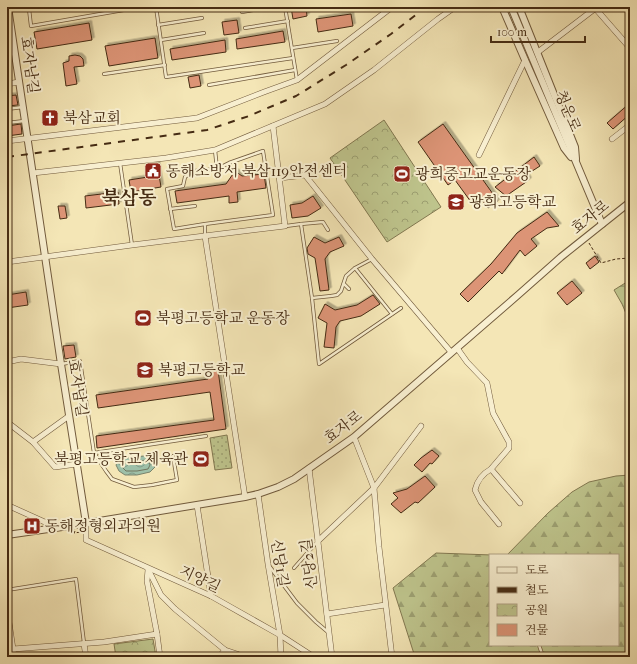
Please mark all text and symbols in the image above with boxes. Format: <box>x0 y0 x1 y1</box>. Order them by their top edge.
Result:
scale bar <box>491 18 585 44</box>
text: 100 m <box>497 25 527 39</box>
street label: 효자남길 <box>17 35 43 95</box>
street label: 청운로 <box>551 87 585 135</box>
church icon: 북삼교회 <box>40 108 60 128</box>
place label: 북삼교회 <box>63 109 121 127</box>
public building icon: 동해소방서 북삼119안전센터 <box>143 161 163 181</box>
place label: 동해소방서 북삼119안전센터 <box>166 162 347 180</box>
sports icon: 광희중고교운동장 <box>392 164 412 184</box>
place label: 광희중고교운동장 <box>415 165 531 183</box>
district label: 북삼동 <box>101 187 157 209</box>
school or university icon: 광희고등학교 <box>446 192 466 212</box>
place label: 광희고등학교 <box>469 193 556 211</box>
street label: 효자로 <box>567 196 613 238</box>
sports icon: 북평고등학교 운동장 <box>133 308 153 328</box>
place label: 북평고등학교 운동장 <box>156 309 290 327</box>
street label: 효자남길 <box>65 358 91 418</box>
school or university icon: 북평고등학교 <box>135 360 155 380</box>
place label: 북평고등학교 <box>158 361 245 379</box>
street label: 효자로 <box>320 406 366 447</box>
sports icon: 북평고등학교 체육관 <box>191 449 211 469</box>
place label: 북평고등학교 체육관 <box>54 450 188 468</box>
hospital icon: 동해정형외과의원 <box>22 516 42 536</box>
place label: 동해정형외과의원 <box>45 517 161 535</box>
street label: 신당1길 <box>267 537 293 589</box>
street label: 신당2길 <box>297 538 321 590</box>
legend <box>489 554 619 646</box>
street label: 지양길 <box>176 562 224 596</box>
text: 도로 <box>525 563 549 577</box>
text: 철도 <box>525 583 549 597</box>
text: 공원 <box>525 603 548 617</box>
text: 건물 <box>525 623 549 637</box>

